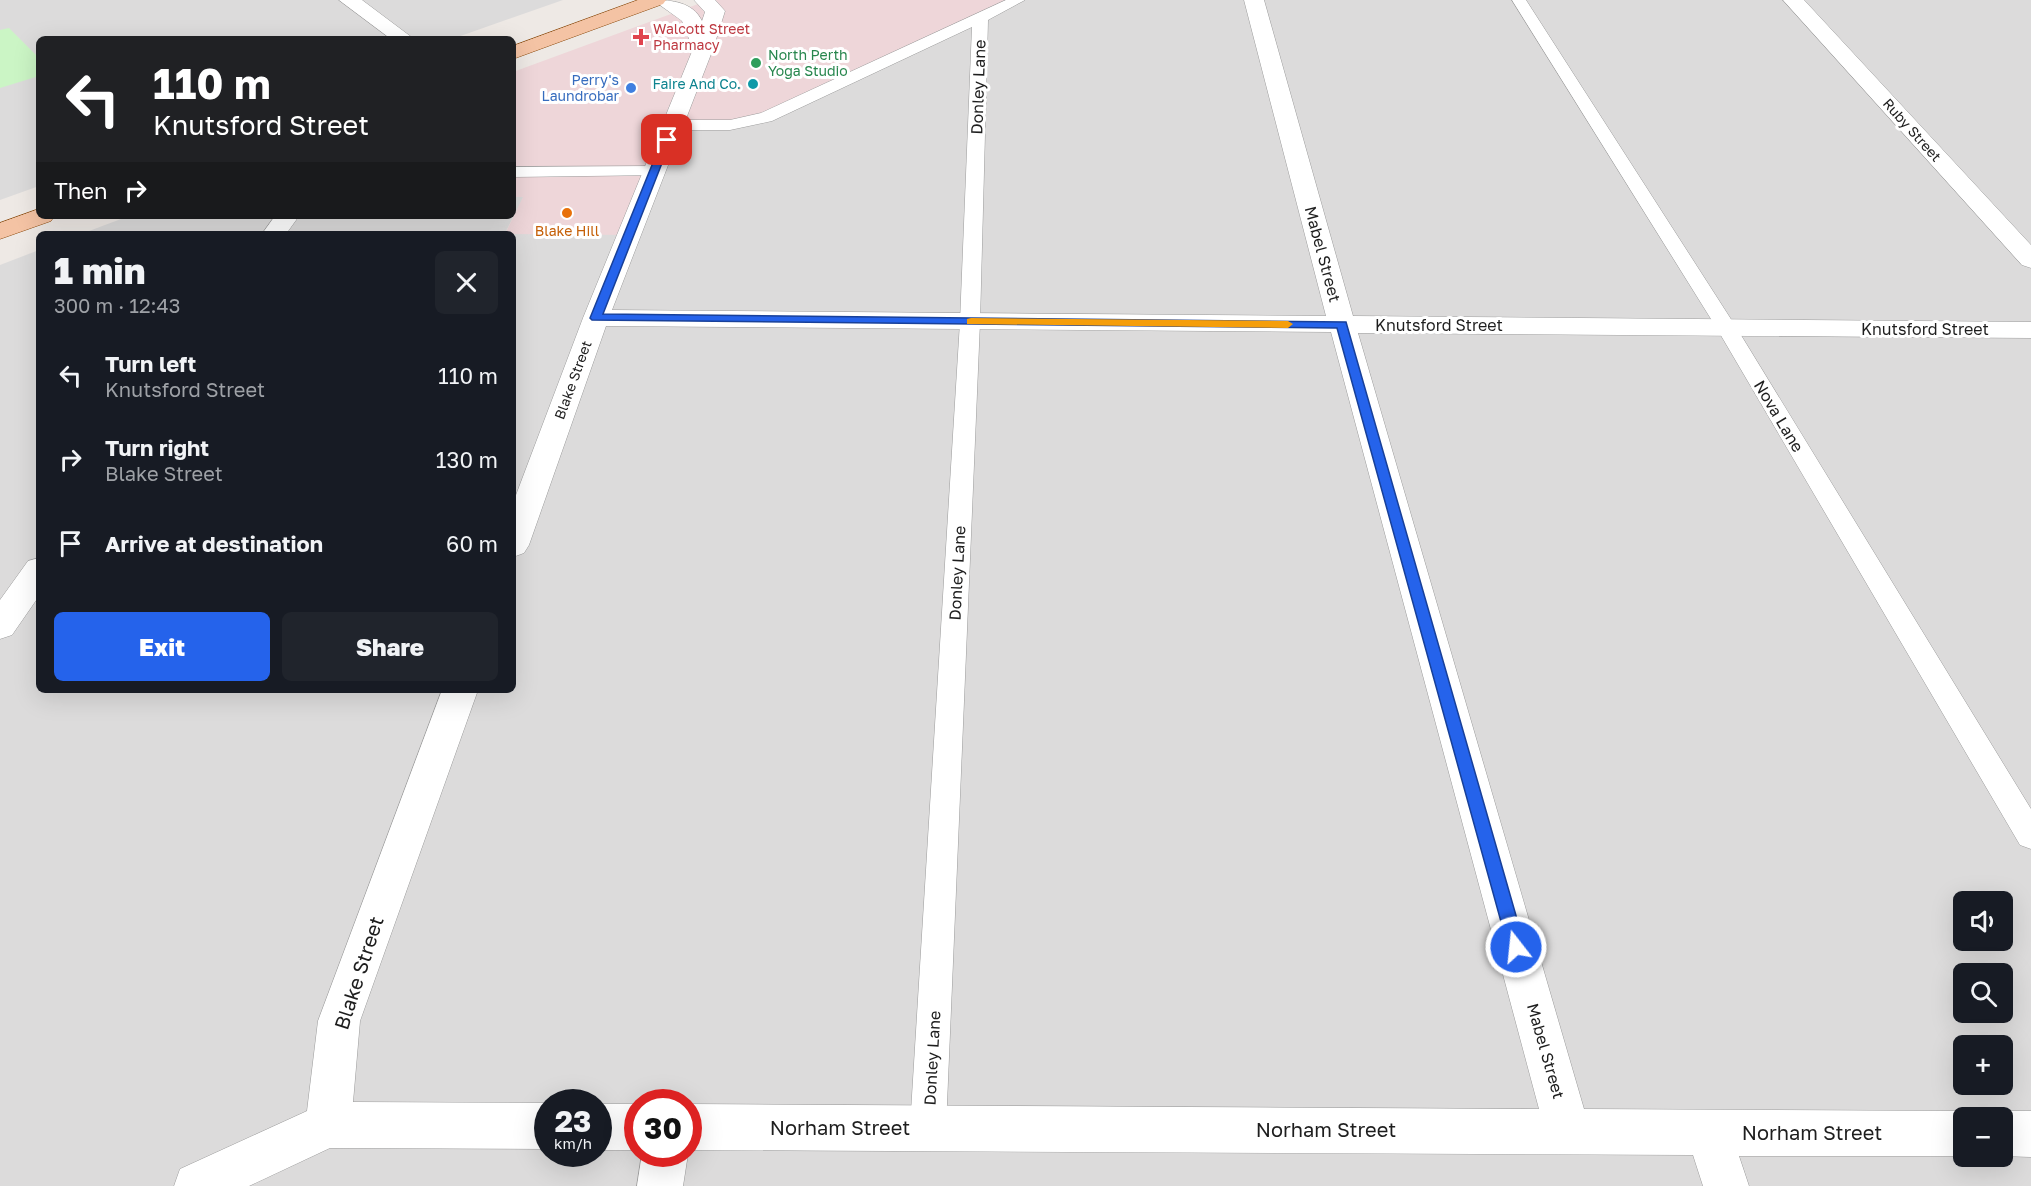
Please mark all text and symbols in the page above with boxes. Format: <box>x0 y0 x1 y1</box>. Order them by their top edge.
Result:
place label: Walcott Street Pharmacy <box>653 20 750 53</box>
marker: Walcott Street Pharmacy <box>634 30 648 44</box>
street label: Donley Lane <box>966 39 990 135</box>
place label: North Perth Yoga Studio <box>768 46 848 79</box>
marker: North Perth Yoga Studio <box>749 56 763 70</box>
text: 110 m <box>153 58 271 108</box>
icon: left <box>54 60 132 138</box>
place label: Perry's Laundrobar <box>542 71 620 104</box>
place label: Faire And Co. <box>652 75 741 92</box>
marker: Faire And Co. <box>746 77 760 91</box>
marker: Perry's Laundrobar <box>624 81 638 95</box>
street label: Ruby Street <box>1880 95 1945 165</box>
text: Knutsford Street <box>153 109 369 141</box>
pin <box>641 114 692 165</box>
icon: arrive <box>650 123 683 156</box>
icon: right <box>119 174 152 207</box>
text: Then <box>54 177 107 204</box>
street label: Mabel Street <box>1301 204 1345 304</box>
marker: Blake Hill <box>560 206 574 220</box>
place label: Blake Hill <box>535 222 599 239</box>
text: 1 min <box>54 249 145 292</box>
button: close <box>435 251 498 314</box>
text: 300 m · 12:43 <box>54 293 180 317</box>
street label: Knutsford Street <box>1375 315 1503 335</box>
street label: Knutsford Street <box>1861 319 1989 339</box>
street label: Blake Street <box>550 338 595 421</box>
text: Turn left <box>105 350 196 377</box>
icon: left <box>54 359 87 392</box>
text: 110 m <box>438 362 498 389</box>
street label: Nova Lane <box>1750 376 1808 456</box>
text: Knutsford Street <box>105 377 265 401</box>
text: Turn right <box>105 434 209 461</box>
icon: right <box>54 443 87 476</box>
text: 130 m <box>436 446 498 473</box>
text: Blake Street <box>105 461 223 485</box>
street label: Donley Lane <box>945 525 969 621</box>
icon: arrive <box>54 527 87 560</box>
text: Arrive at destination <box>105 530 323 557</box>
text: 60 m <box>446 530 498 557</box>
button: Exit <box>54 612 270 681</box>
button: Share <box>282 612 498 681</box>
map controls <box>1953 891 2013 1167</box>
button: sound <box>1953 891 2013 951</box>
street label: Blake Street <box>328 913 388 1032</box>
position arrow <box>1484 915 1548 979</box>
button: search <box>1953 963 2013 1023</box>
street label: Mabel Street <box>1523 1001 1569 1101</box>
street label: Donley Lane <box>920 1010 944 1106</box>
button: + <box>1953 1035 2013 1095</box>
speed limit sign: 30 <box>624 1089 702 1167</box>
text: 23 <box>555 1103 591 1139</box>
button: − <box>1953 1107 2013 1167</box>
street label: Norham Street <box>770 1115 910 1139</box>
street label: Norham Street <box>1256 1117 1396 1141</box>
street label: Norham Street <box>1742 1120 1882 1144</box>
text: km/h <box>554 1134 592 1152</box>

